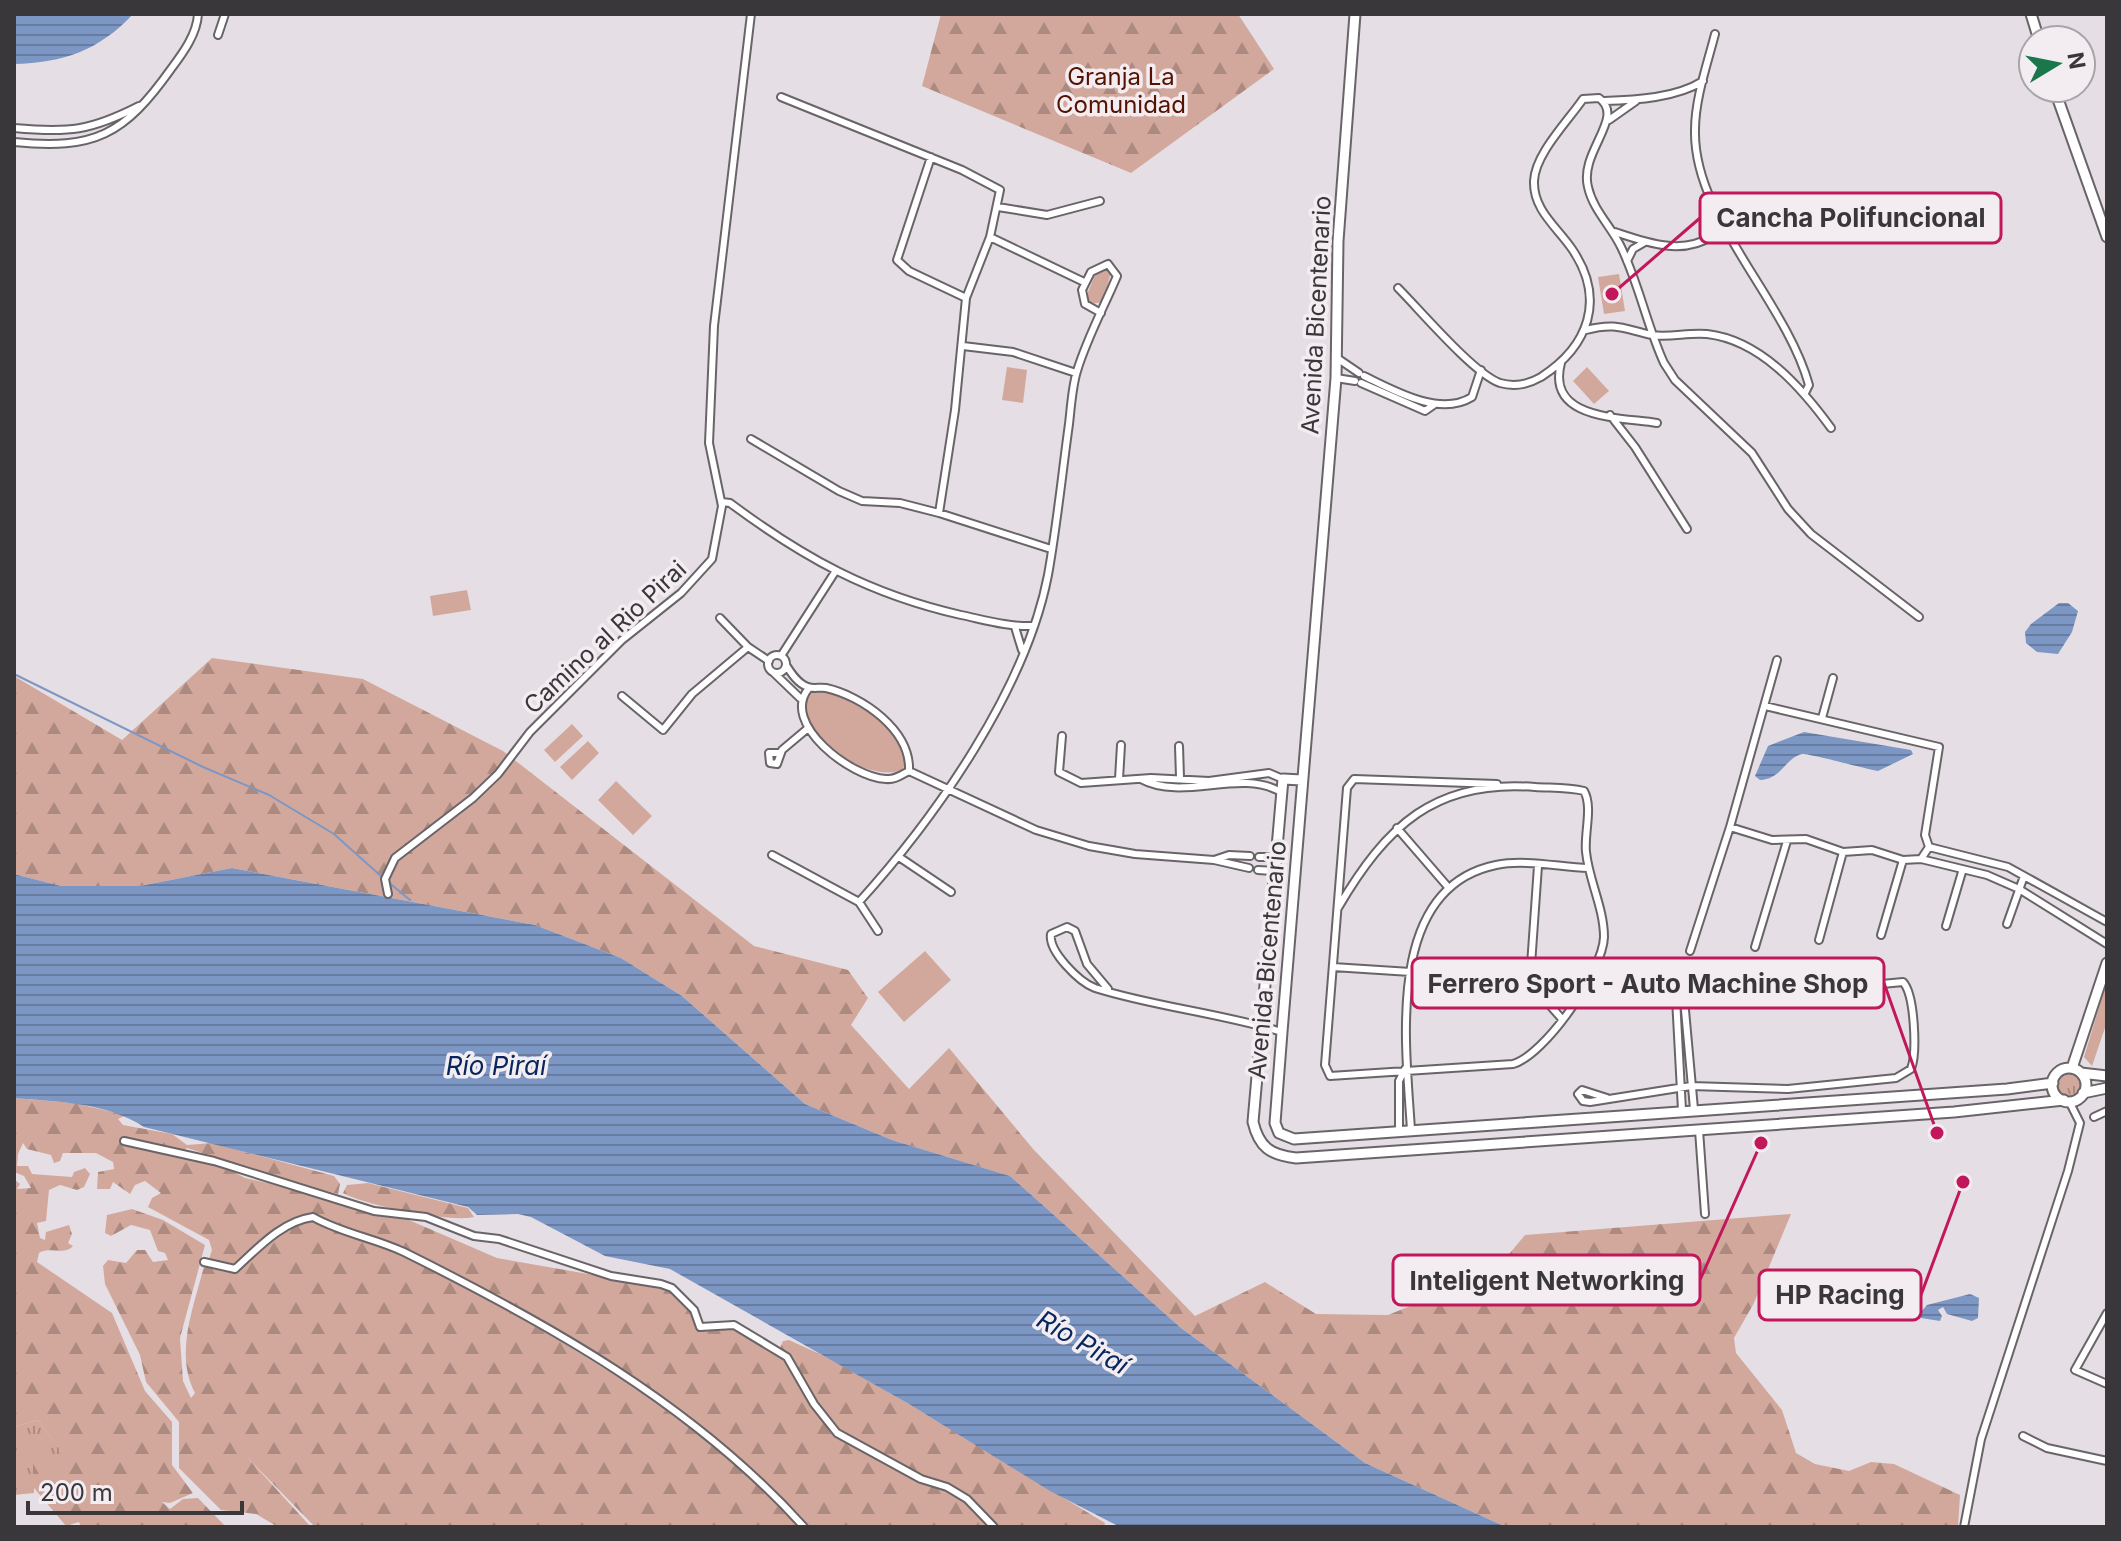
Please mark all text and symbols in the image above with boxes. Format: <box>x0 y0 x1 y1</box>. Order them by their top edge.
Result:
north arrow <box>2017 24 2097 104</box>
text: N <box>2062 50 2091 71</box>
park label: Granja La Comunidad <box>1056 62 1186 119</box>
callout: Cancha Polifuncional <box>1700 193 2001 243</box>
street label: Avenida Bicentenario <box>1295 195 1337 435</box>
text: Cancha Polifuncional <box>1716 202 1986 233</box>
street label: Camino al Rio Pirai <box>518 554 692 720</box>
street label: Avenida Bicentenario <box>1242 840 1292 1080</box>
callout: Ferrero Sport - Auto Machine Shop <box>1412 958 1884 1008</box>
text: Ferrero Sport - Auto Machine Shop <box>1428 968 1868 999</box>
water label: Río Piraí <box>446 1050 549 1081</box>
callout: Inteligent Networking <box>1393 1255 1700 1305</box>
text: Inteligent Networking <box>1410 1265 1684 1296</box>
callout: HP Racing <box>1759 1270 1921 1320</box>
text: HP Racing <box>1775 1279 1905 1310</box>
water label: Río Piraí <box>1032 1303 1137 1382</box>
scale bar <box>28 1465 242 1515</box>
text: 200 m <box>40 1478 113 1507</box>

